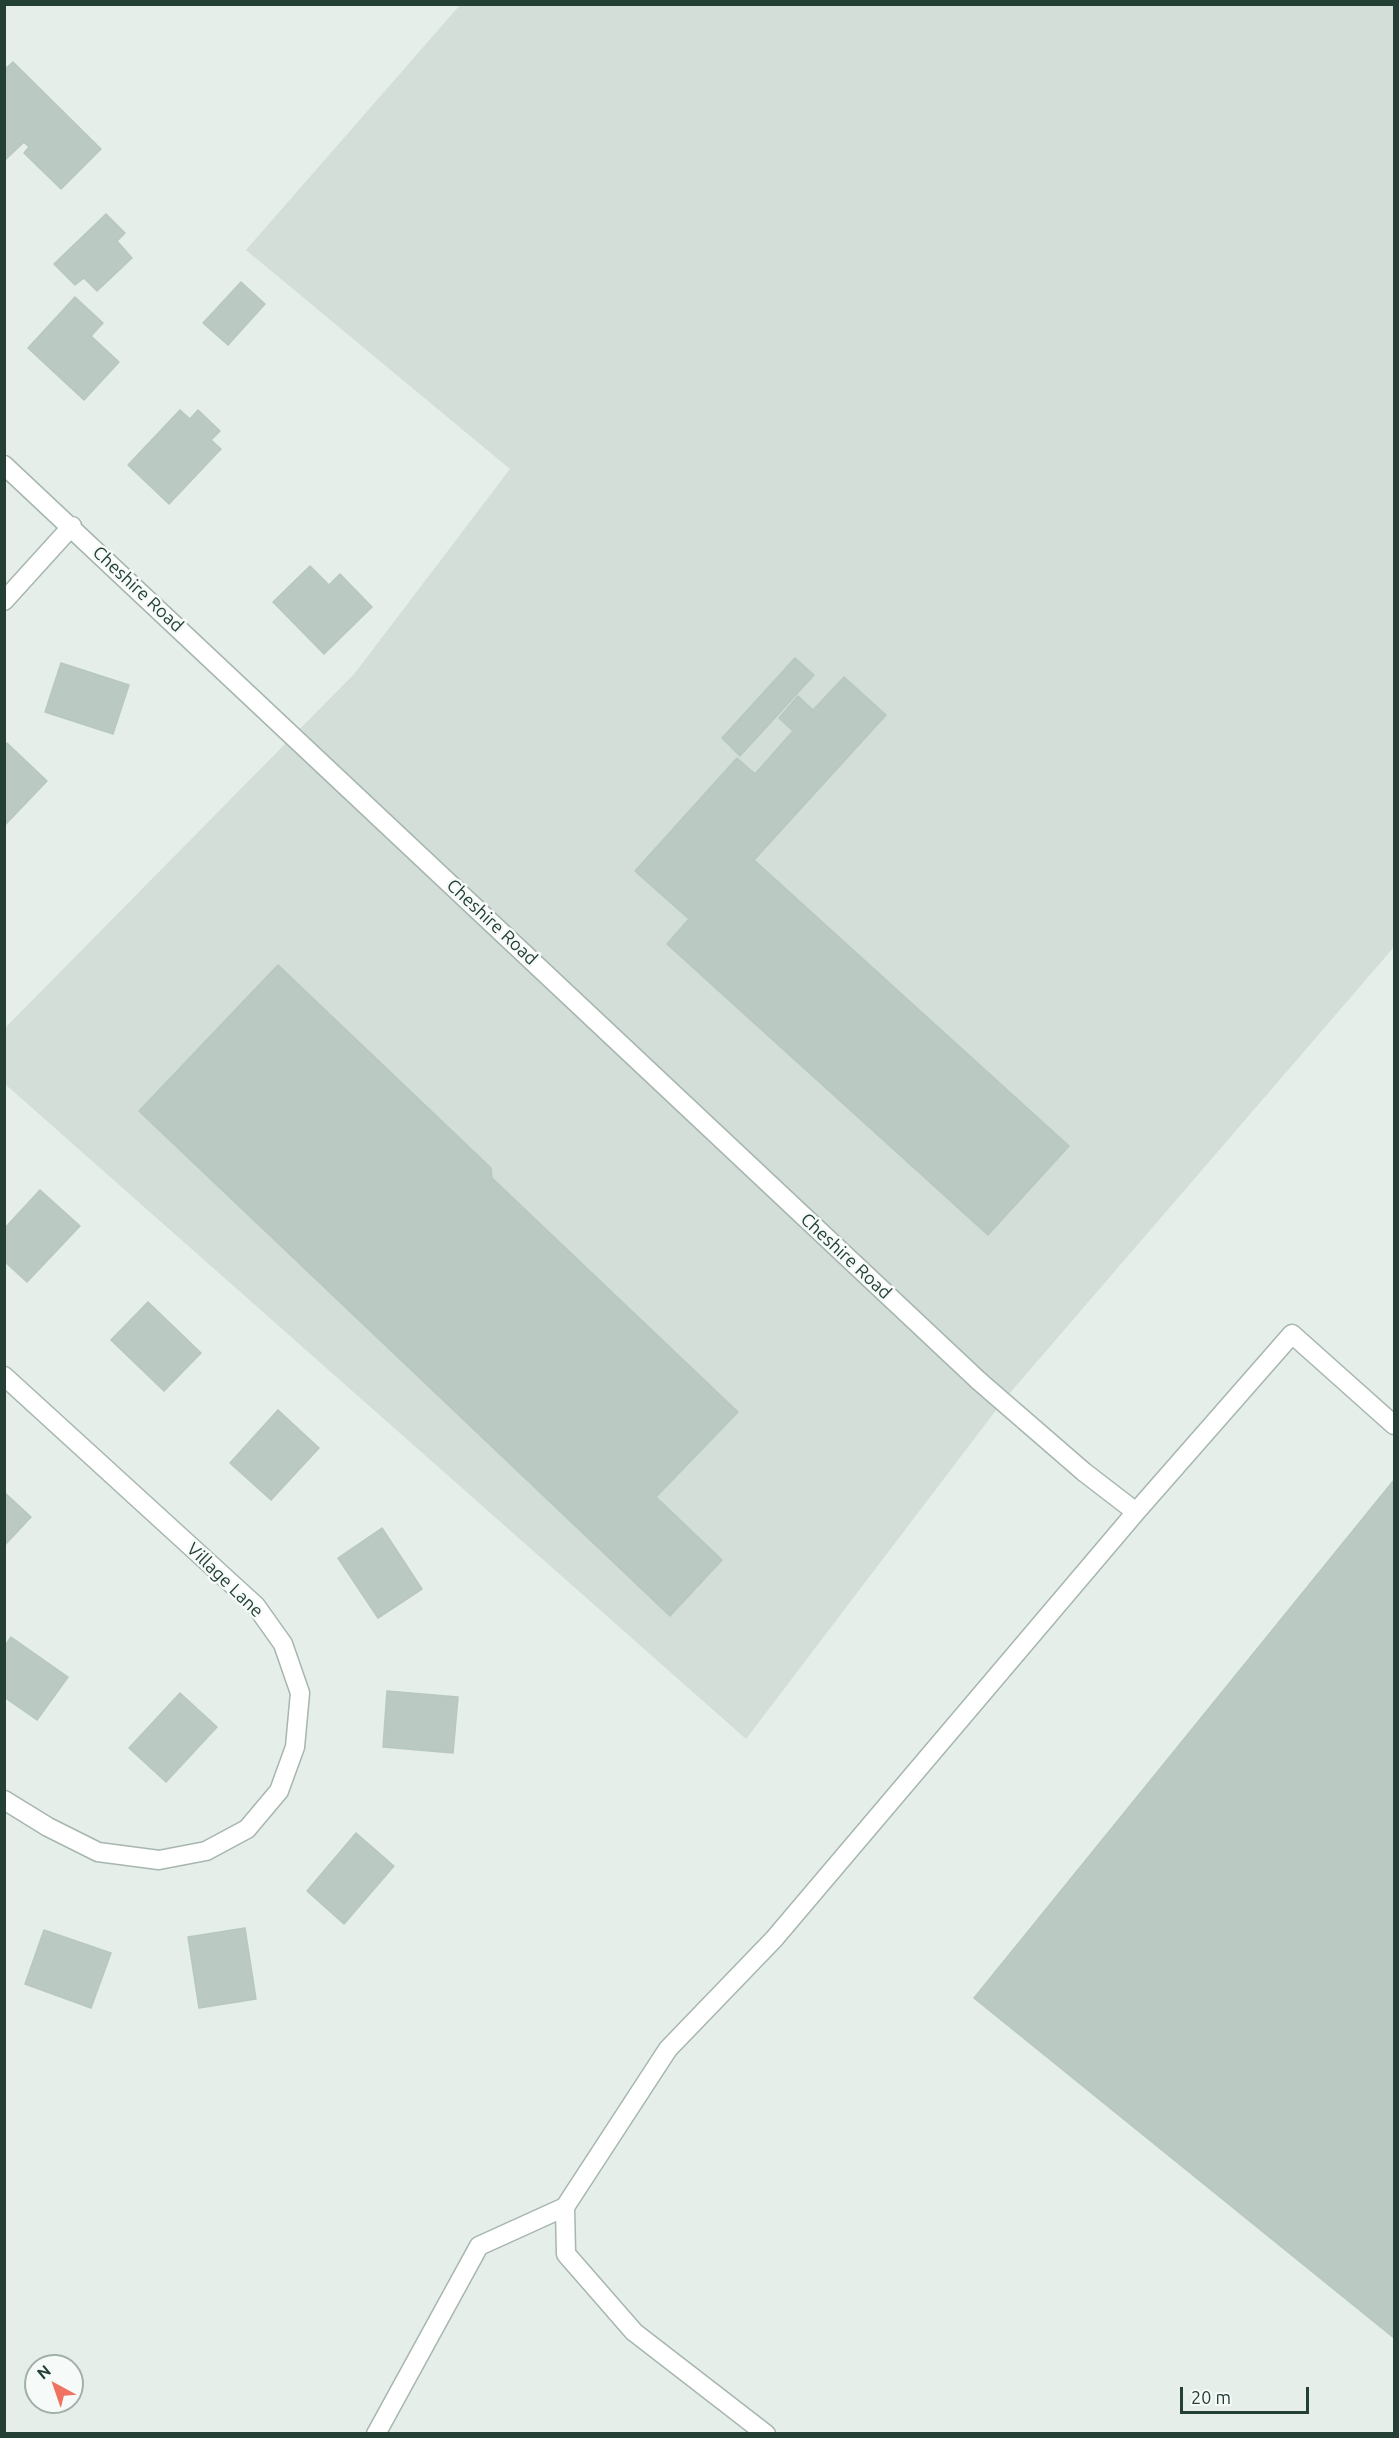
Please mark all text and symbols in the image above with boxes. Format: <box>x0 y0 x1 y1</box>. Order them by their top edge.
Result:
street label: Cheshire Road <box>88 542 188 636</box>
street label: Cheshire Road <box>442 875 542 969</box>
street label: Cheshire Road <box>796 1209 896 1303</box>
street label: Village Lane <box>182 1538 268 1622</box>
north arrow <box>24 2354 84 2414</box>
text: N <box>33 2361 54 2382</box>
scale bar <box>1183 2375 1312 2413</box>
text: 20 m <box>1191 2387 1231 2407</box>

